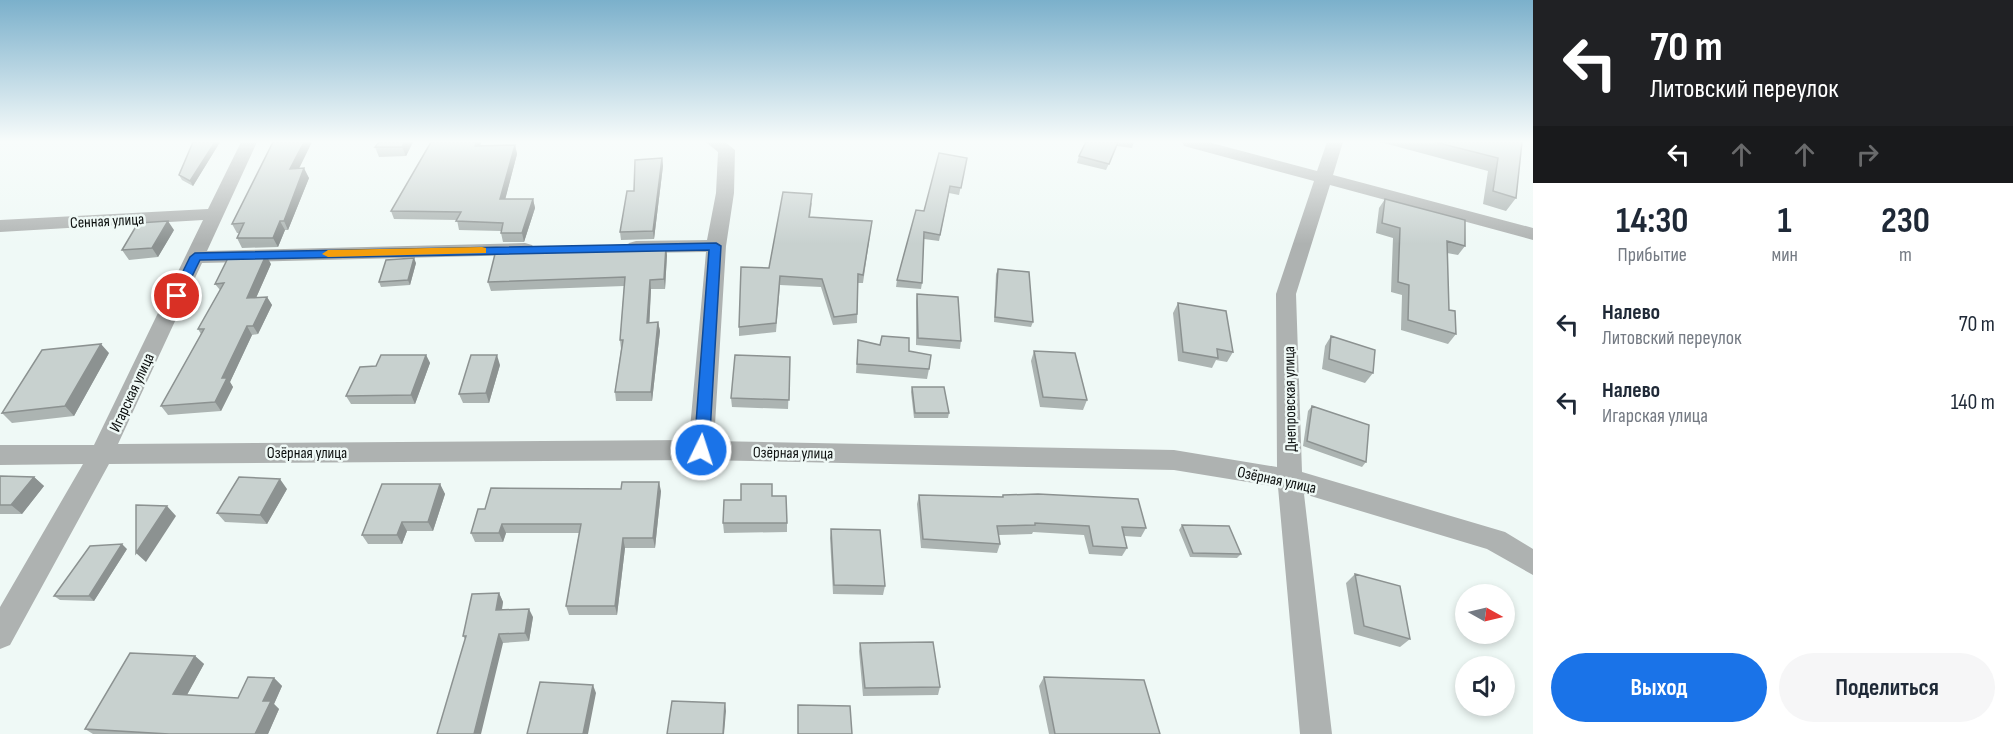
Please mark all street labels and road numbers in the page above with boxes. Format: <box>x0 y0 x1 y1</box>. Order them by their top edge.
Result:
street label: Сенная улица <box>70 210 145 233</box>
street label: Днепровская улица <box>1280 346 1301 452</box>
street label: Игарская улица <box>106 350 159 435</box>
street label: Озёрная улица <box>753 443 833 464</box>
street label: Озёрная улица <box>267 444 347 463</box>
street label: Озёрная улица <box>1235 463 1318 498</box>

